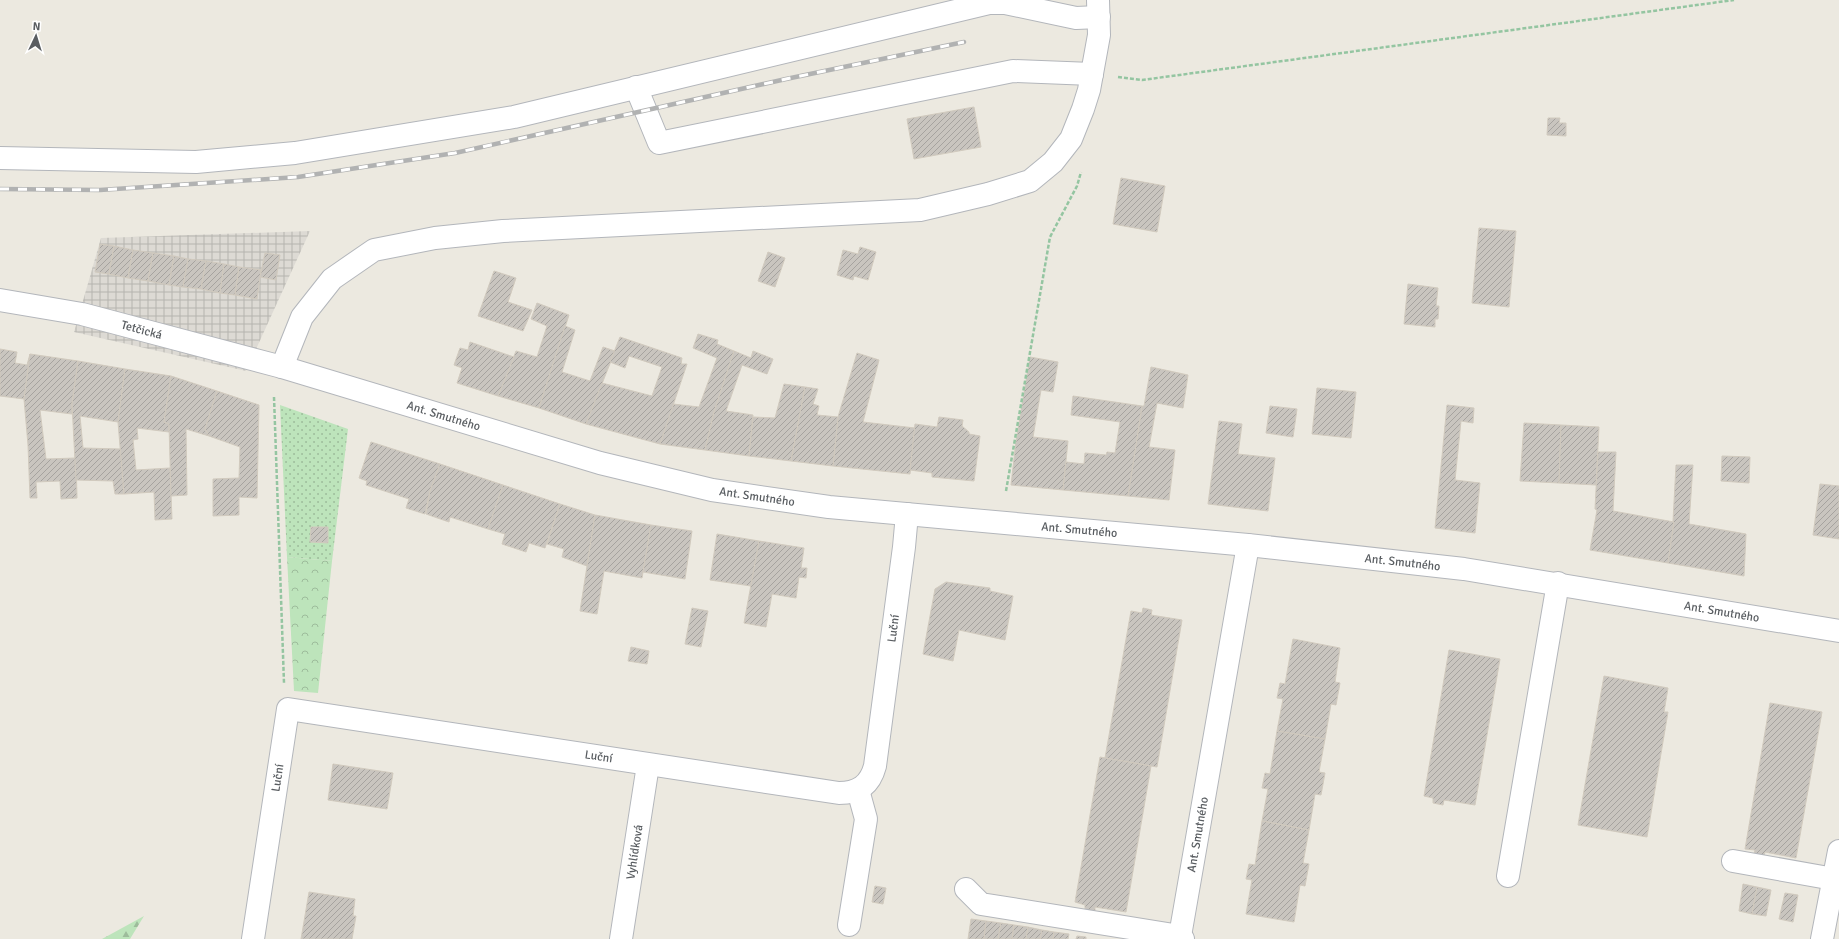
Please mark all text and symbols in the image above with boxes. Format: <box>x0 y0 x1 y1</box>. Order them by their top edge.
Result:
north arrow <box>16 16 56 56</box>
text: N <box>32 20 41 33</box>
street label: Tetčická <box>120 317 164 342</box>
street label: Ant. Smutného <box>405 398 482 434</box>
street label: Ant. Smutného <box>718 484 796 509</box>
street label: Ant. Smutného <box>1041 519 1118 541</box>
street label: Ant. Smutného <box>1364 551 1441 574</box>
street label: Ant. Smutného <box>1683 598 1761 625</box>
street label: Luční <box>884 613 903 643</box>
street label: Luční <box>584 747 614 766</box>
street label: Luční <box>268 762 287 793</box>
street label: Ant. Smutného <box>1184 796 1212 873</box>
street label: Vyhlídková <box>623 824 646 881</box>

